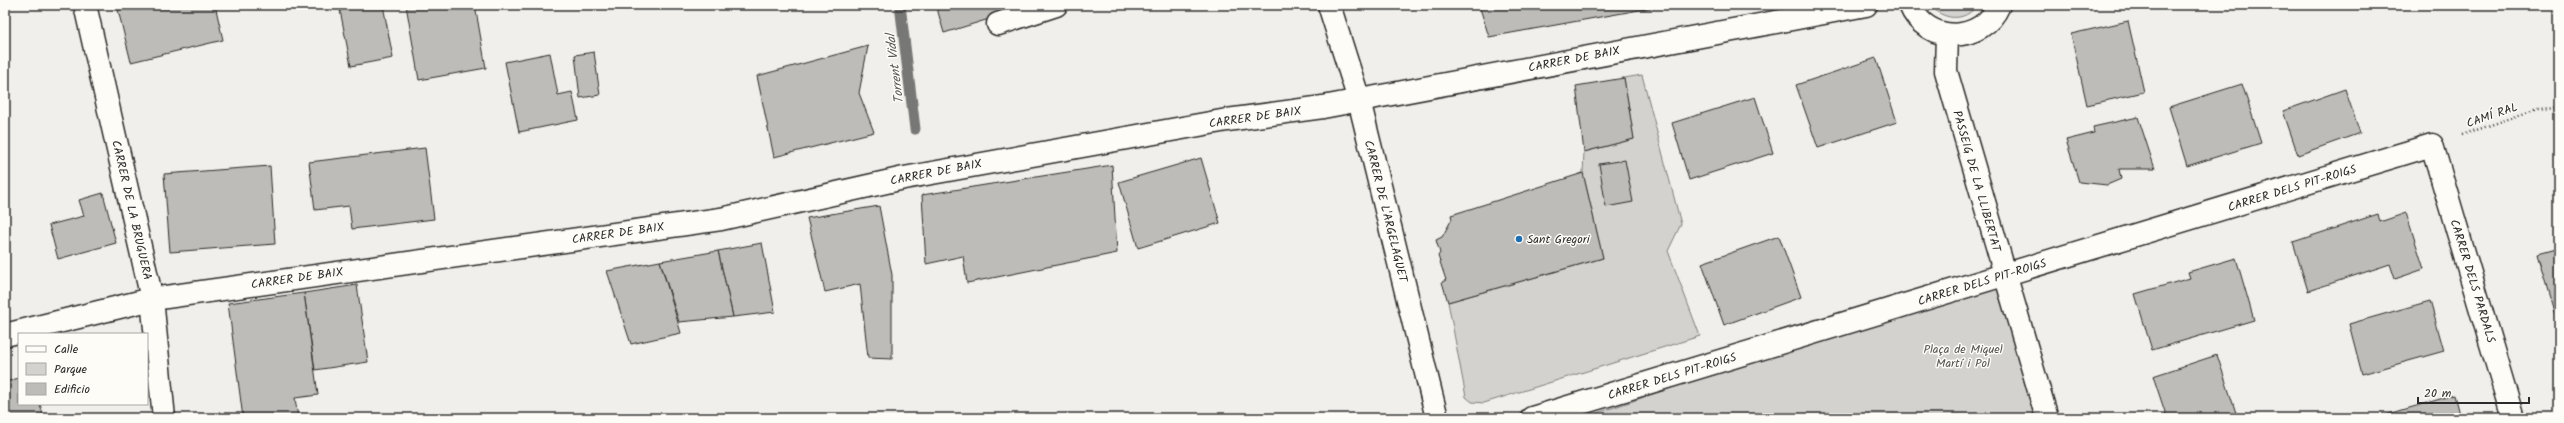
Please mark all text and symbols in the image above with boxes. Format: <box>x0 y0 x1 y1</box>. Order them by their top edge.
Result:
water label: Torrent Vidal <box>880 30 910 105</box>
street label: CARRER DE BAIX <box>1527 41 1622 78</box>
street label: CAMÍ RAL <box>2464 98 2520 133</box>
street label: CARRER DE BAIX <box>1208 102 1303 133</box>
street label: PASSEIG DE LA LLIBERTAT <box>1947 108 2006 256</box>
street label: CARRER DE LA BRUGUERA <box>106 138 157 282</box>
street label: CARRER DE L'ARGELAGUET <box>1359 138 1413 286</box>
street label: CARRER DE BAIX <box>889 154 984 191</box>
street label: CARRER DELS PIT-ROIGS <box>2225 160 2359 217</box>
street label: CARRER DELS PARDALS <box>2445 217 2501 346</box>
street label: CARRER DE BAIX <box>571 218 666 249</box>
place label: Sant Gregori <box>1527 230 1591 249</box>
marker: Sant Gregori <box>1514 234 1524 244</box>
street label: CARRER DELS PIT-ROIGS <box>1915 254 2049 311</box>
street label: CARRER DE BAIX <box>250 263 345 294</box>
legend <box>18 333 148 405</box>
text: Calle <box>54 340 79 359</box>
park label: Plaça de Miquel Martí i Pol <box>1923 340 2003 373</box>
street label: CARRER DELS PIT-ROIGS <box>1605 348 1739 405</box>
text: Parque <box>54 360 88 379</box>
scale bar <box>2418 379 2529 405</box>
text: Edificio <box>54 380 90 399</box>
text: 20 m <box>2424 384 2452 403</box>

